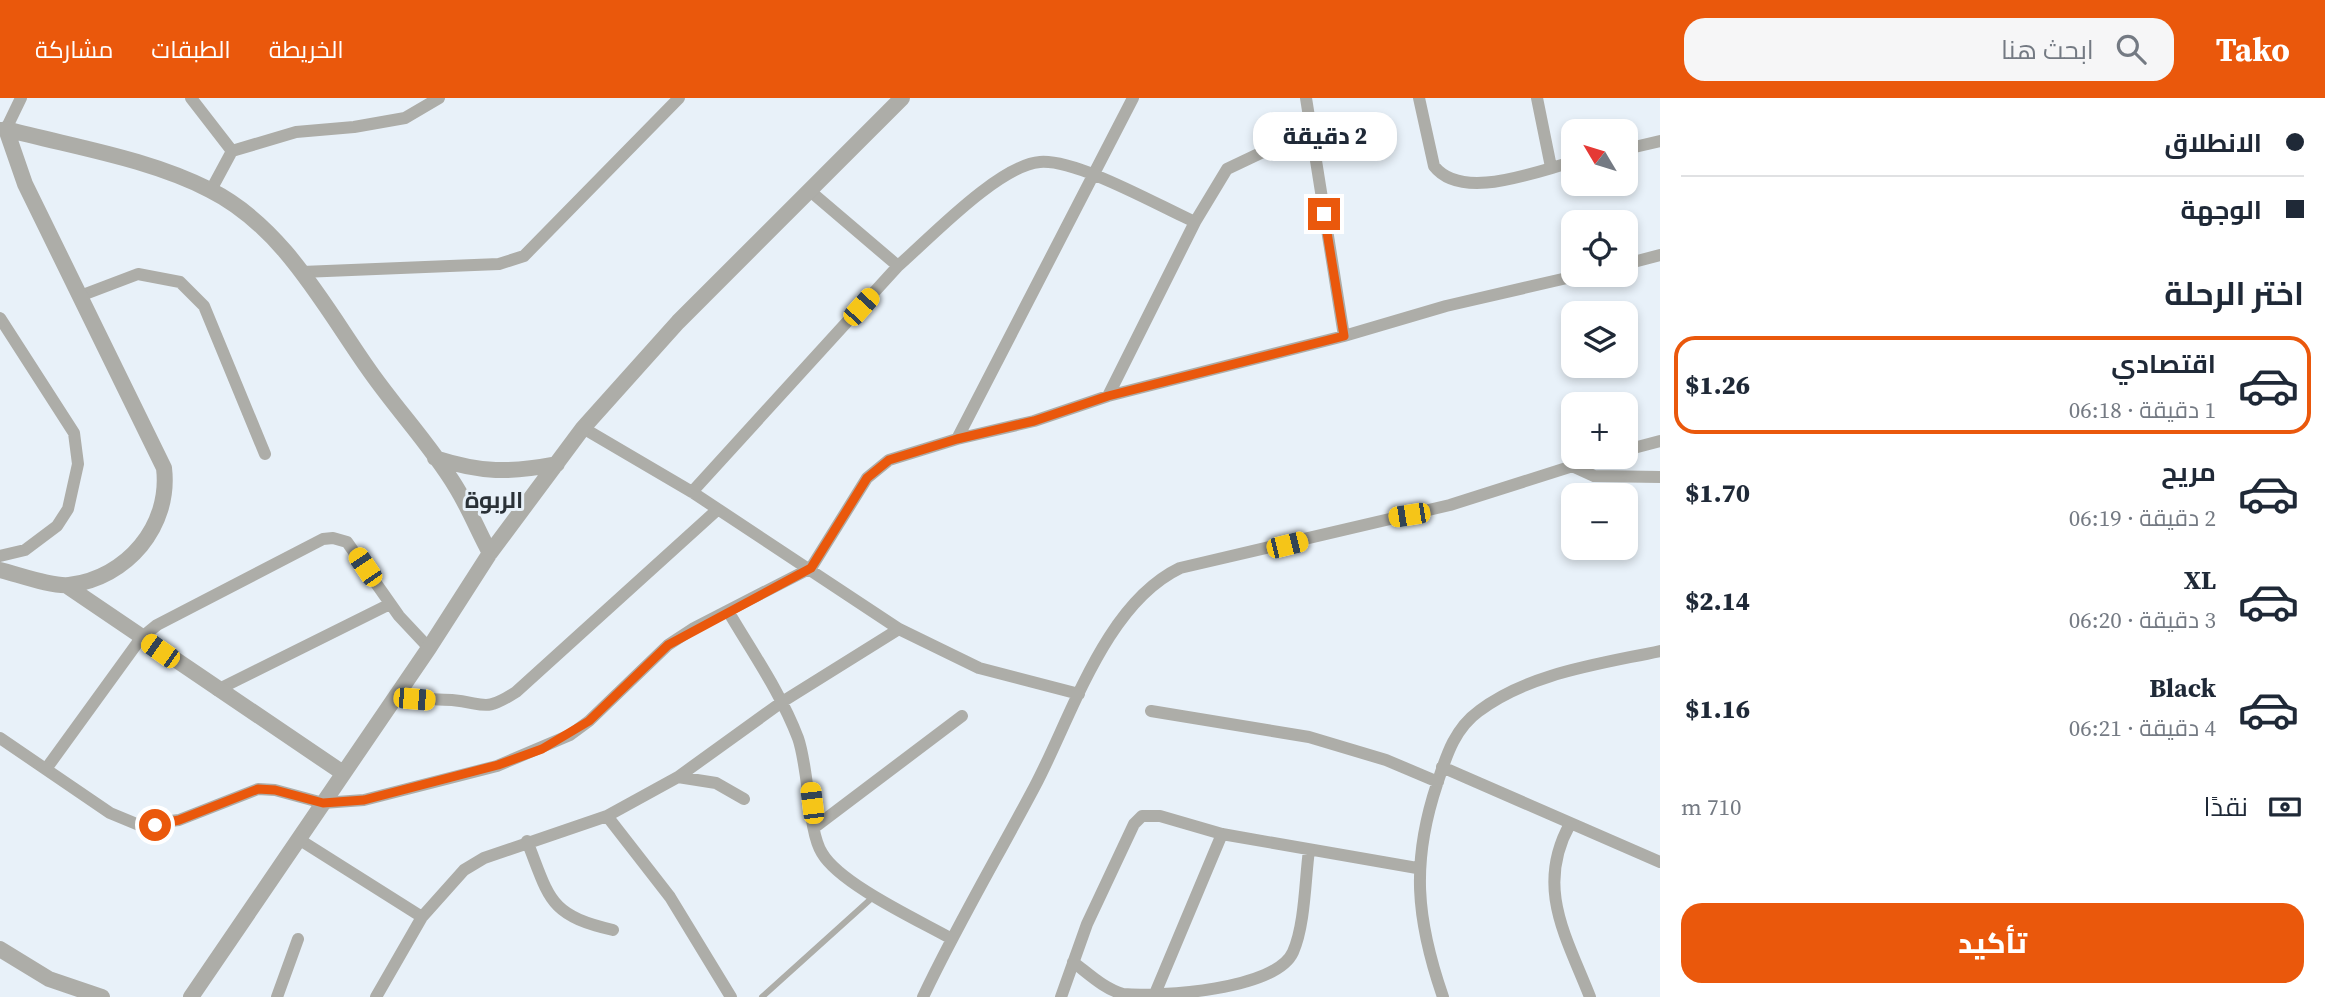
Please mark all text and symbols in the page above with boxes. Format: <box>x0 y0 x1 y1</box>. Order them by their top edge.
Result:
search box <box>1684 18 2174 81</box>
text: Tako <box>2216 27 2290 72</box>
icon: search <box>2112 30 2150 68</box>
text: ابحث هنا <box>2001 32 2094 68</box>
text: مشاركة <box>35 33 113 66</box>
text: الطبقات <box>151 33 231 66</box>
text: الخريطة <box>269 33 344 66</box>
callout: 2 دقيقة <box>1252 113 1396 162</box>
north arrow <box>1561 119 1638 196</box>
map controls <box>1561 119 1638 560</box>
text: 2 دقيقة <box>1283 120 1367 152</box>
text: الانطلاق <box>2164 125 2262 161</box>
text: الوجهة <box>2181 192 2262 228</box>
route end <box>1308 198 1340 230</box>
button: locate <box>1561 210 1638 287</box>
text: اختر الرحلة <box>2164 272 2304 316</box>
car <box>840 284 883 330</box>
button: layers <box>1561 301 1638 378</box>
text: اقتصادي <box>2111 346 2216 382</box>
icon: car <box>2237 354 2300 417</box>
text: $1.26 <box>1685 367 1750 403</box>
button: + <box>1561 392 1638 469</box>
text: 1 دقيقة · 06:18 <box>2069 394 2216 426</box>
text: مريح <box>2161 454 2216 490</box>
icon: car <box>2237 462 2300 525</box>
text: $1.70 <box>1685 475 1750 511</box>
button: − <box>1561 483 1638 560</box>
district label: الربوة <box>465 484 523 516</box>
car <box>1387 501 1432 529</box>
text: 2 دقيقة · 06:19 <box>2069 502 2216 534</box>
car <box>1265 530 1310 560</box>
car <box>345 544 386 590</box>
text: XL <box>2184 562 2216 598</box>
icon: car <box>2237 570 2300 633</box>
text: $2.14 <box>1685 583 1750 619</box>
text: 3 دقيقة · 06:20 <box>2069 604 2216 636</box>
car <box>137 630 184 672</box>
text: Black <box>2149 670 2216 706</box>
icon: car <box>2237 678 2300 741</box>
car <box>393 687 436 711</box>
text: $1.16 <box>1685 691 1750 727</box>
text: 4 دقيقة · 06:21 <box>2069 712 2216 744</box>
car <box>800 781 825 825</box>
icon: cash <box>2266 788 2304 826</box>
text: نقدًا <box>2204 789 2248 825</box>
text: 710 m <box>1681 791 1742 823</box>
route start <box>139 809 171 841</box>
button: تأكيد <box>1681 903 2304 983</box>

